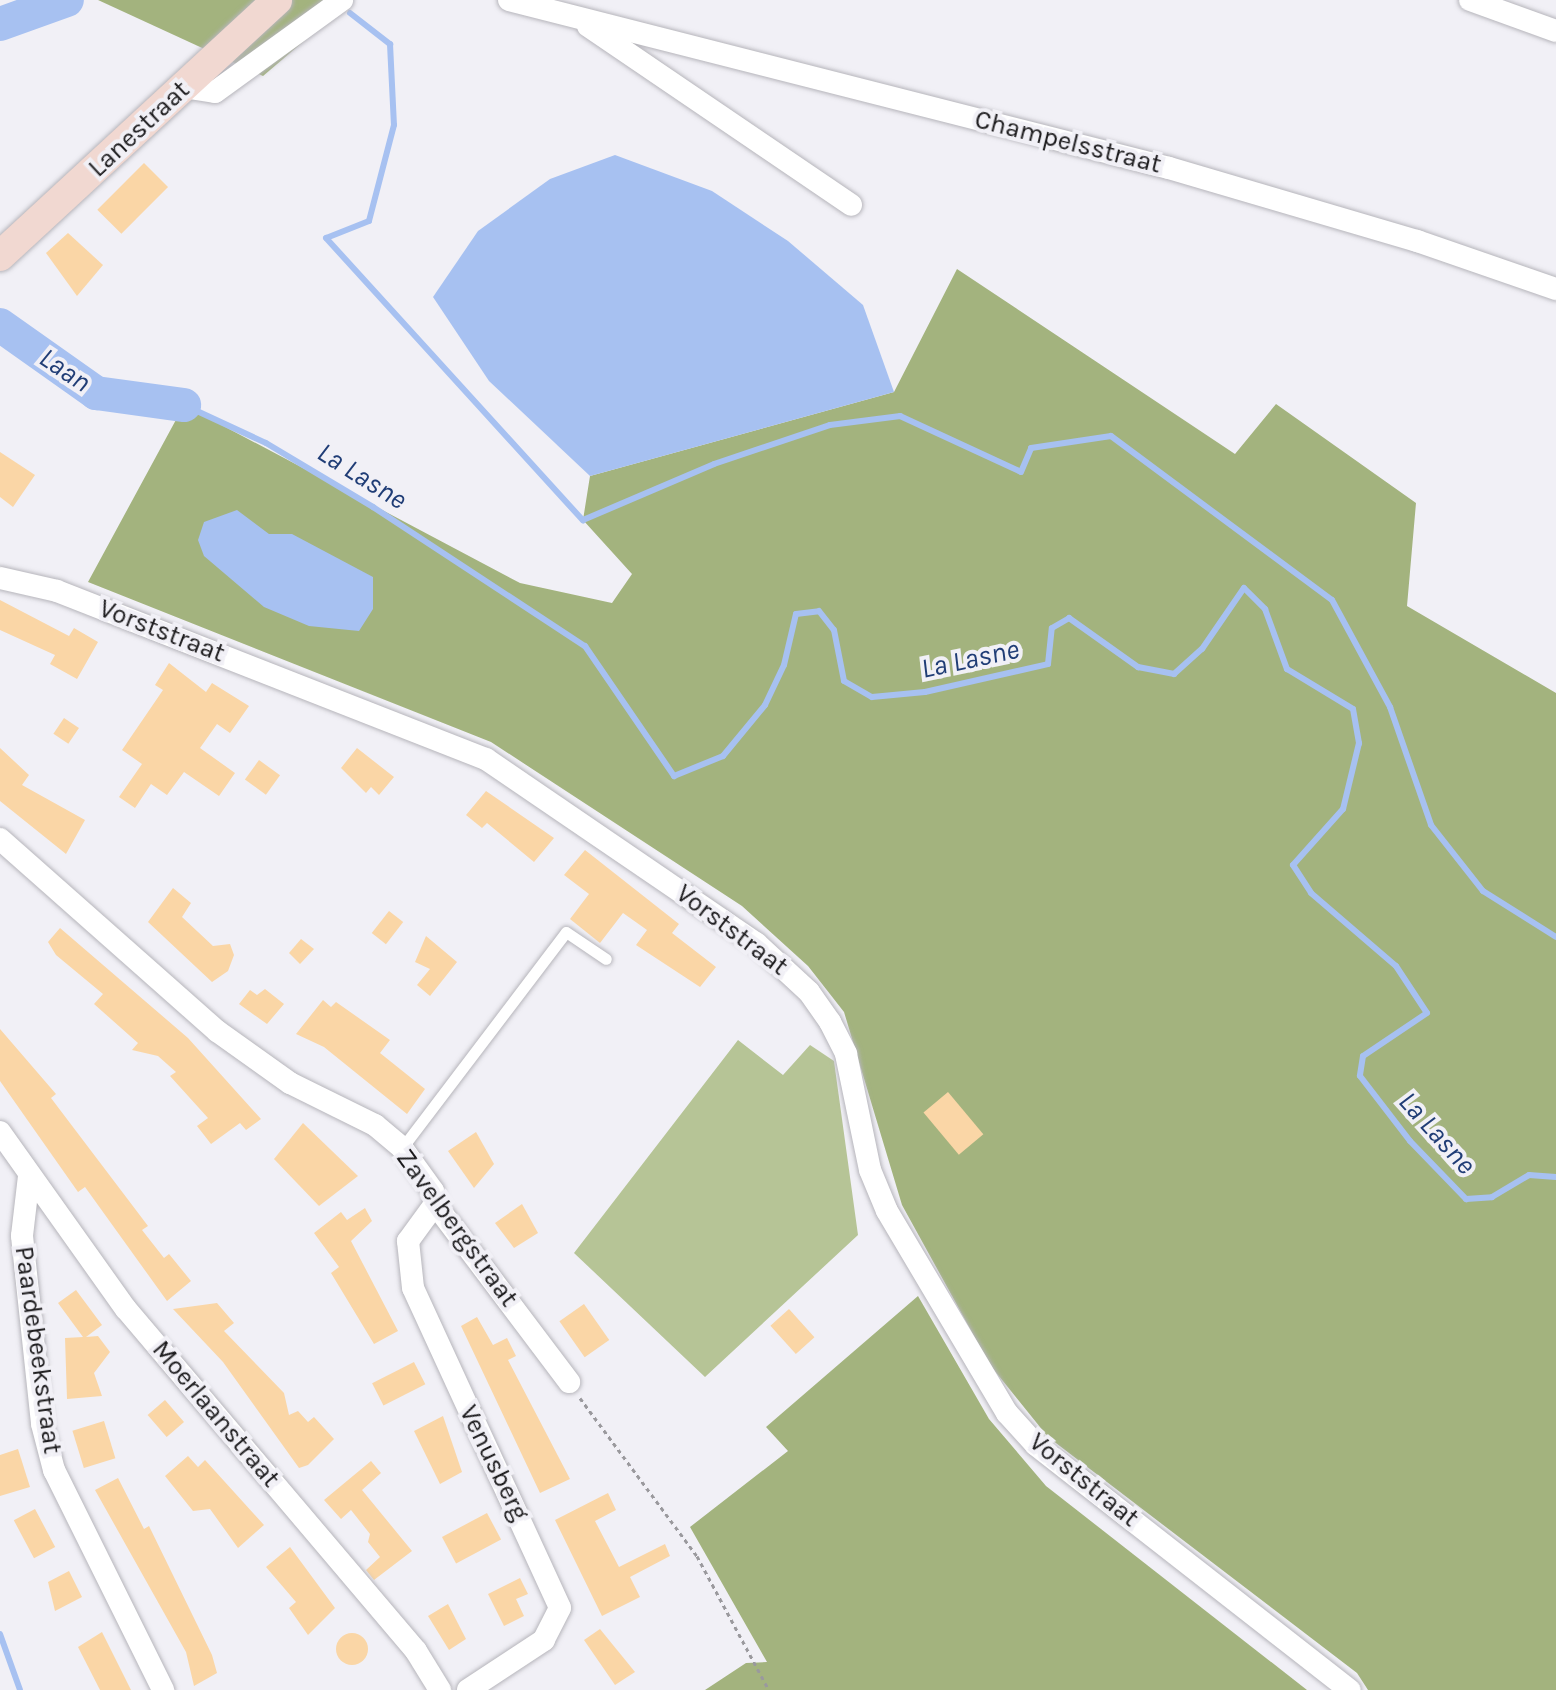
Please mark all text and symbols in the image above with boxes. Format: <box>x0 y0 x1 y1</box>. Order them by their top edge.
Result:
street label: Lanestraat <box>82 74 196 184</box>
street label: Champelsstraat <box>972 104 1164 180</box>
water label: Laan <box>33 341 97 399</box>
water label: La Lasne <box>311 435 413 517</box>
street label: Vorststraat <box>95 593 229 669</box>
water label: La Lasne <box>918 632 1022 686</box>
street label: Vorststraat <box>670 878 794 982</box>
water label: La Lasne <box>1391 1085 1483 1181</box>
street label: Zavelbergstraat <box>389 1143 525 1313</box>
street label: Paardebeekstraat <box>8 1244 68 1456</box>
street label: Moerlaanstraat <box>146 1334 286 1494</box>
street label: Venusberg <box>453 1400 535 1526</box>
street label: Vorststraat <box>1023 1426 1145 1534</box>

